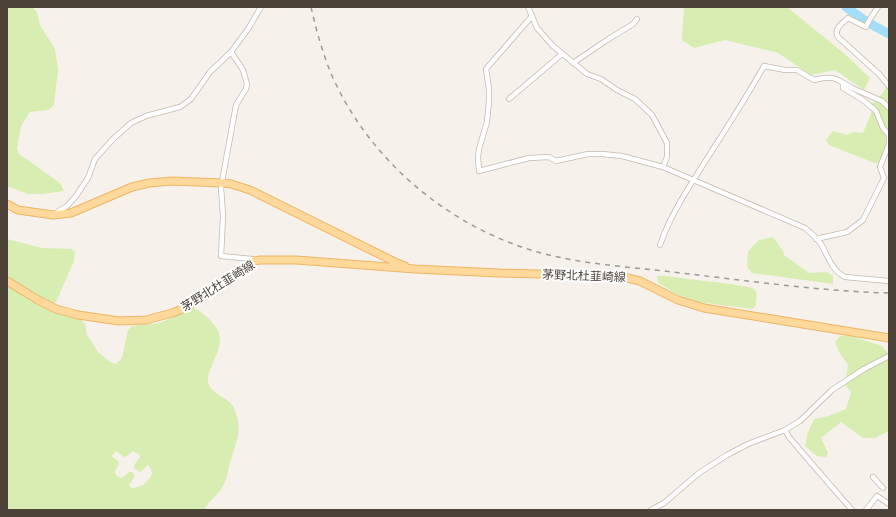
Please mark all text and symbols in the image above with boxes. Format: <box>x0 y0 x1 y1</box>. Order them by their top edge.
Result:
street label: 茅野北杜韮崎線 <box>178 257 258 315</box>
street label: 茅野北杜韮崎線 <box>542 267 626 285</box>

